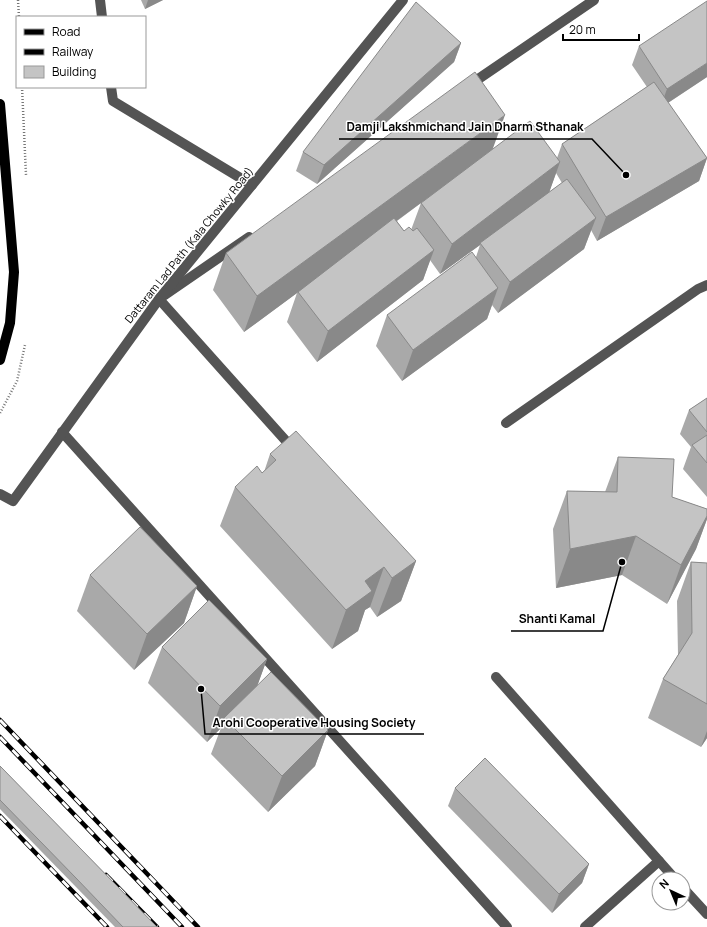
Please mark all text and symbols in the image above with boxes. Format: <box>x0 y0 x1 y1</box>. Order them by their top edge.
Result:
legend <box>16 16 146 88</box>
scale bar <box>563 16 639 42</box>
text: 20 m <box>569 21 596 38</box>
text: Road <box>52 23 80 40</box>
text: Railway <box>52 43 94 60</box>
text: Building <box>52 63 96 80</box>
callout: Damji Lakshmichand Jain Dharm Sthanak <box>339 115 592 139</box>
text: Damji Lakshmichand Jain Dharm Sthanak <box>346 118 584 135</box>
street label: Dattaram Lad Path (Kala Chowky Road) <box>121 163 256 326</box>
callout: Shanti Kamal <box>511 607 603 631</box>
text: Shanti Kamal <box>519 610 595 627</box>
callout: Arohi Cooperative Housing Society <box>205 710 424 734</box>
text: Arohi Cooperative Housing Society <box>213 714 416 731</box>
north arrow <box>651 871 691 911</box>
text: N <box>656 875 672 892</box>

